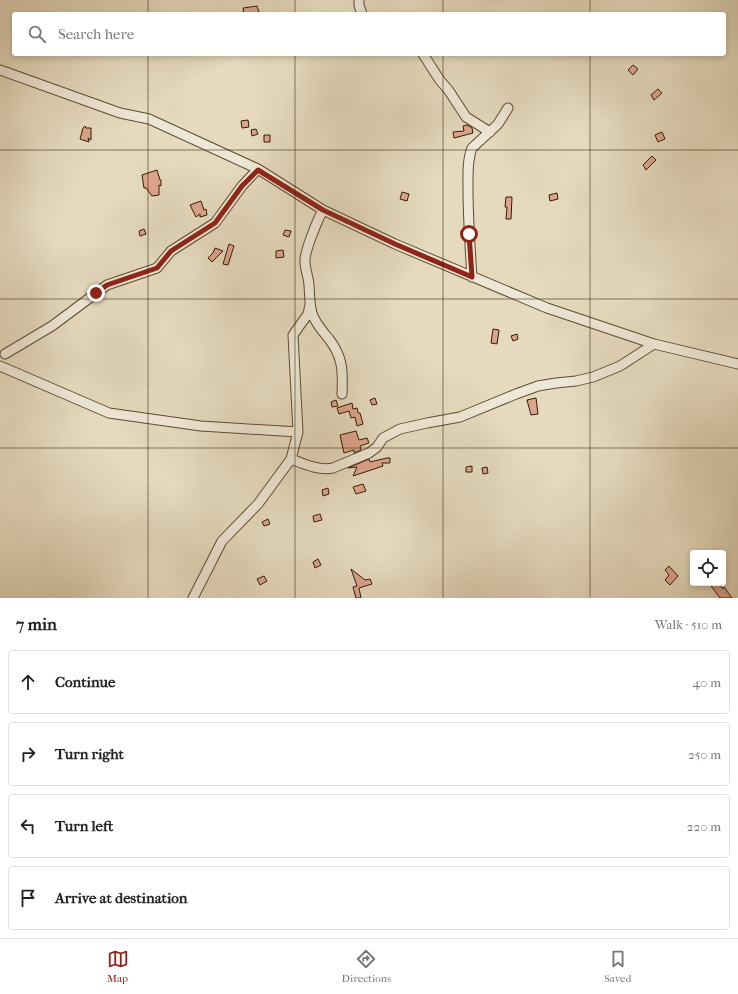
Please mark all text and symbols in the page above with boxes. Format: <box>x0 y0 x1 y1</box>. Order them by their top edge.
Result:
search box <box>12 12 726 56</box>
icon: search <box>26 23 48 45</box>
text: Search here <box>58 25 134 43</box>
route start <box>460 225 478 243</box>
route end <box>87 284 105 302</box>
map controls <box>690 550 726 586</box>
button: locate <box>690 550 726 586</box>
text: 7 min <box>16 614 57 634</box>
text: Walk · 510 m <box>655 617 722 632</box>
icon: ahead <box>17 671 39 693</box>
text: Continue <box>55 673 115 691</box>
text: 40 m <box>693 675 721 690</box>
icon: right <box>17 743 39 765</box>
text: Turn right <box>55 745 124 763</box>
text: 250 m <box>688 747 721 762</box>
icon: left <box>17 815 39 837</box>
text: Turn left <box>55 817 113 835</box>
text: 220 m <box>687 819 721 834</box>
icon: arrive <box>17 887 39 909</box>
text: Arrive at destination <box>55 889 187 907</box>
tab: Map <box>107 948 129 985</box>
tab: Directions <box>342 948 391 985</box>
tab: Saved <box>604 948 631 985</box>

